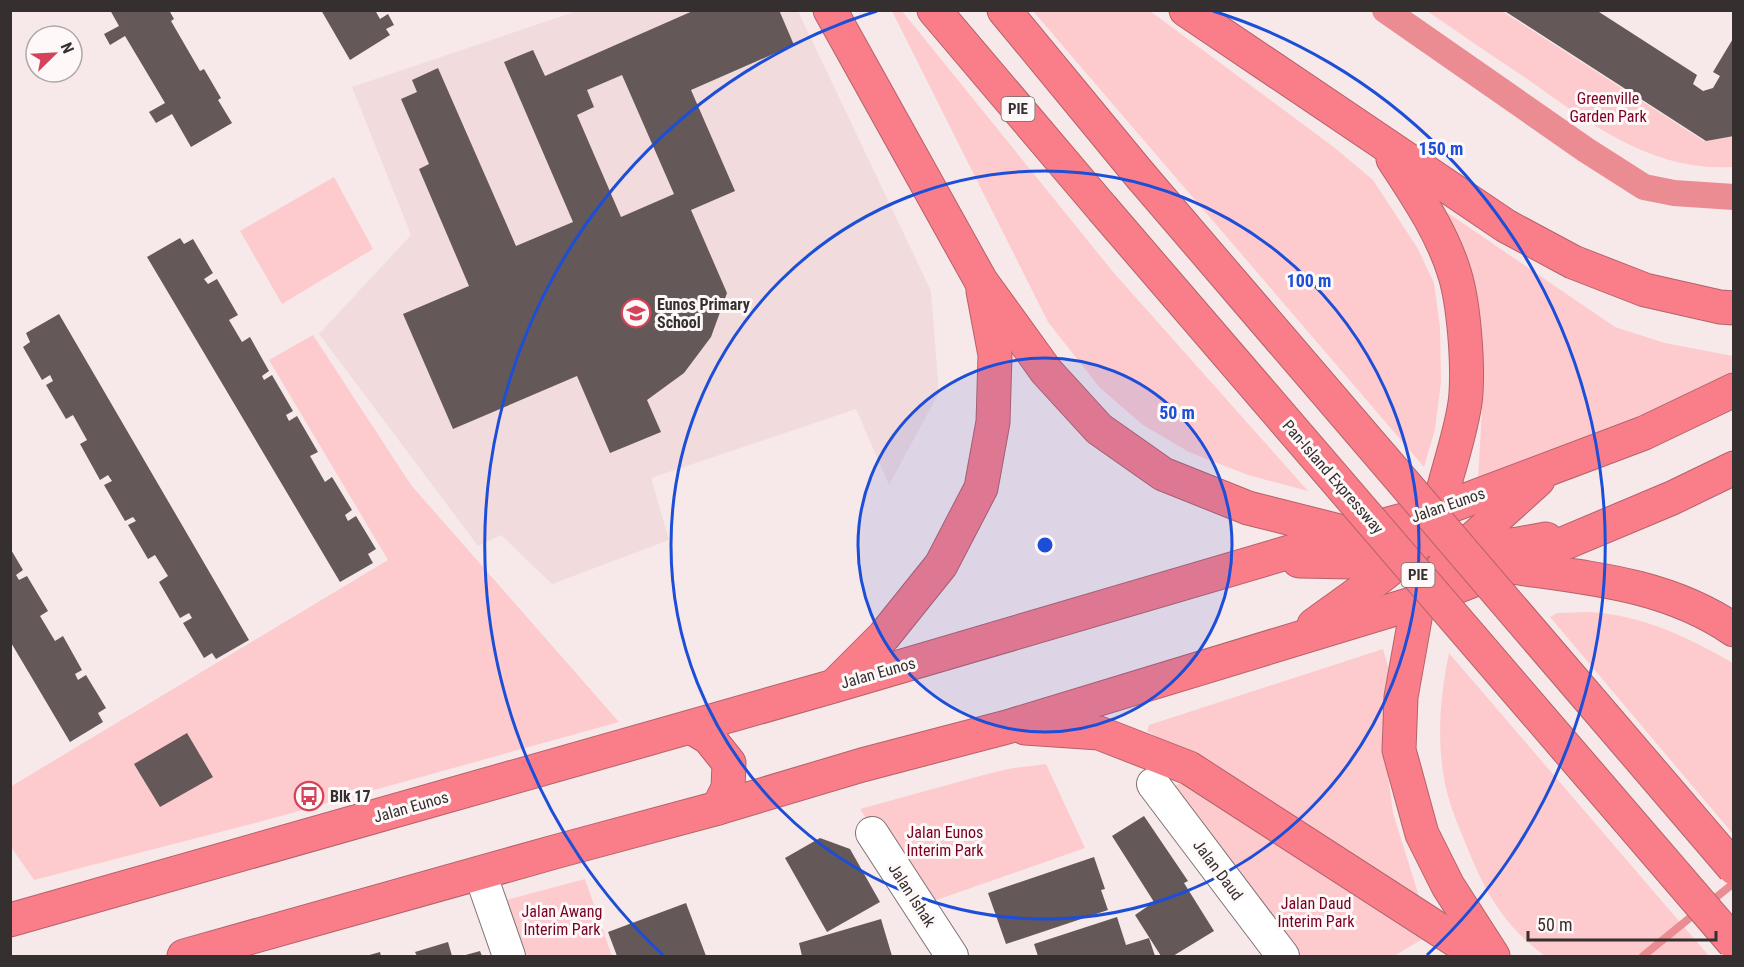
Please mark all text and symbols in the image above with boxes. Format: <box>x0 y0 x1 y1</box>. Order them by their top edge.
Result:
north arrow <box>24 24 84 84</box>
text: N <box>57 40 78 56</box>
park label: Greenville Garden Park <box>1569 89 1647 126</box>
road number: PIE <box>1002 97 1034 121</box>
text: 150 m <box>1419 138 1463 159</box>
text: 100 m <box>1287 270 1331 291</box>
place label: Eunos Primary School <box>657 295 750 332</box>
school or university icon: Eunos Primary School <box>620 297 652 329</box>
text: 50 m <box>1159 402 1195 423</box>
street label: Pan-Island Expressway <box>1278 416 1388 538</box>
street label: Jalan Eunos <box>1409 484 1487 526</box>
centre of rings <box>1035 535 1055 555</box>
road number: PIE <box>1402 563 1434 587</box>
street label: Jalan Eunos <box>838 653 918 693</box>
bus stop icon: Blk 17 <box>293 780 325 812</box>
place label: Blk 17 <box>330 787 371 806</box>
street label: Jalan Eunos <box>371 787 451 827</box>
park label: Jalan Eunos Interim Park <box>907 823 984 860</box>
street label: Jalan Daud <box>1189 836 1247 904</box>
street label: Jalan Ishak <box>884 860 940 931</box>
park label: Jalan Daud Interim Park <box>1278 894 1355 931</box>
park label: Jalan Awang Interim Park <box>522 902 602 939</box>
scale bar <box>1528 904 1716 942</box>
text: 50 m <box>1537 914 1572 935</box>

